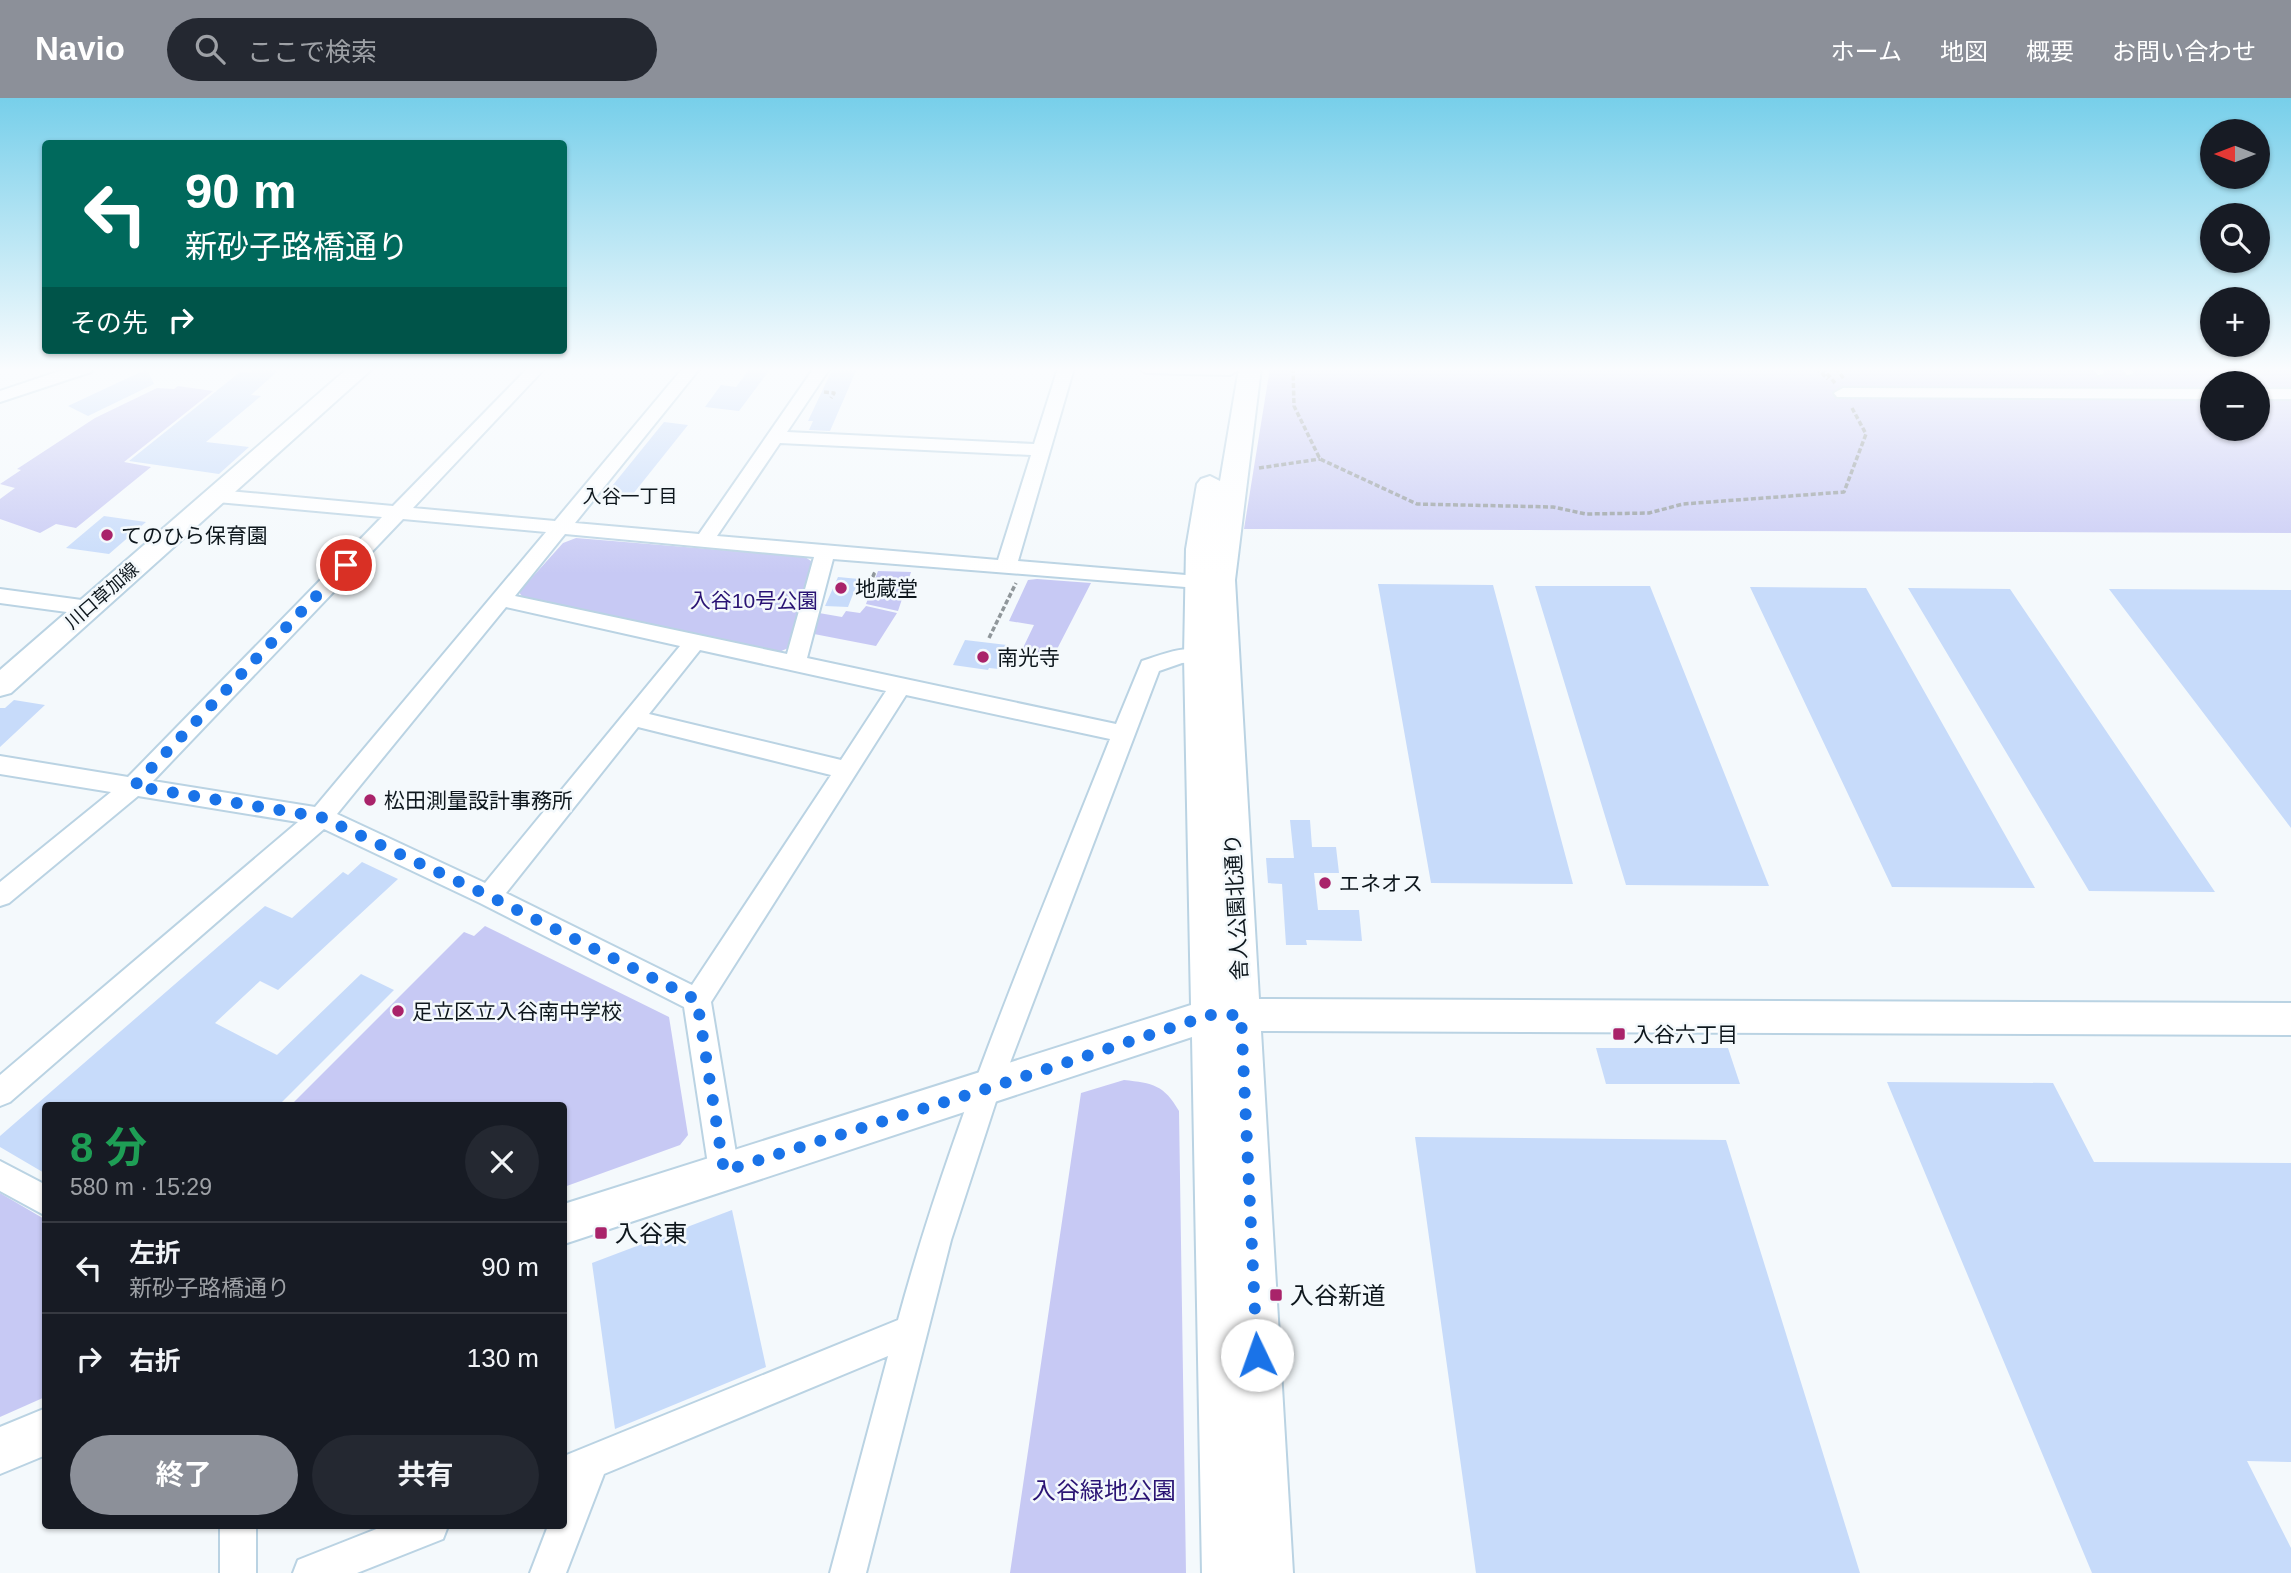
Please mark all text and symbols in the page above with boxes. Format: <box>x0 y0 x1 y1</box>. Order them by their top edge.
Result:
search box <box>167 18 657 81</box>
text: Navio <box>35 30 125 67</box>
icon: search <box>191 30 229 68</box>
text: ここで検索 <box>247 37 377 67</box>
text: ホーム <box>1831 38 1902 65</box>
text: 地図 <box>1940 38 1988 65</box>
text: 概要 <box>2026 38 2074 65</box>
text: お問い合わせ <box>2112 38 2256 65</box>
north arrow <box>2200 119 2270 189</box>
map controls <box>2200 119 2270 441</box>
text: 90 m <box>185 164 297 218</box>
icon: left <box>70 168 161 259</box>
button: search <box>2200 203 2270 273</box>
text: 新砂子路橋通り <box>185 229 409 265</box>
button: + <box>2200 287 2270 357</box>
icon: right <box>162 301 200 339</box>
text: その先 <box>70 308 148 338</box>
button: − <box>2200 371 2270 441</box>
district label: 入谷一丁目 <box>582 486 678 507</box>
place label: てのひら保育園 <box>121 524 268 547</box>
marker: てのひら保育園 <box>99 527 115 543</box>
pin <box>316 535 376 595</box>
icon: arrive <box>327 546 365 584</box>
street label: 川口草加線 <box>61 559 143 633</box>
place label: 地蔵堂 <box>855 577 918 600</box>
marker: 地蔵堂 <box>833 580 849 596</box>
park label: 入谷10号公園 <box>690 589 818 612</box>
place label: 南光寺 <box>997 646 1060 669</box>
marker: 南光寺 <box>975 649 991 665</box>
place label: 松田測量設計事務所 <box>384 789 573 812</box>
marker: 松田測量設計事務所 <box>362 792 378 808</box>
street label: 舎人公園北通り <box>1221 833 1251 981</box>
place label: エネオス <box>1339 872 1423 895</box>
marker: エネオス <box>1317 875 1333 891</box>
place label: 足立区立入谷南中学校 <box>412 1000 622 1023</box>
marker: 足立区立入谷南中学校 <box>390 1003 406 1019</box>
place label: 入谷六丁目 <box>1633 1023 1738 1046</box>
marker: 入谷六丁目 <box>1611 1026 1627 1042</box>
text: 8 分 <box>70 1124 147 1171</box>
button: close <box>465 1125 539 1199</box>
text: 580 m · 15:29 <box>70 1174 212 1200</box>
place label: 入谷東 <box>615 1220 687 1247</box>
marker: 入谷東 <box>593 1225 609 1241</box>
text: 左折 <box>129 1238 181 1268</box>
icon: left <box>70 1249 108 1287</box>
text: 90 m <box>481 1252 539 1282</box>
text: 新砂子路橋通り <box>129 1275 290 1301</box>
place label: 入谷新道 <box>1290 1282 1386 1309</box>
marker: 入谷新道 <box>1268 1287 1284 1303</box>
position arrow <box>1220 1318 1294 1392</box>
icon: right <box>70 1340 108 1378</box>
text: 130 m <box>467 1343 539 1373</box>
text: 右折 <box>129 1346 181 1376</box>
button: 終了 <box>70 1435 298 1515</box>
button: 共有 <box>312 1435 539 1515</box>
park label: 入谷緑地公園 <box>1032 1477 1176 1504</box>

